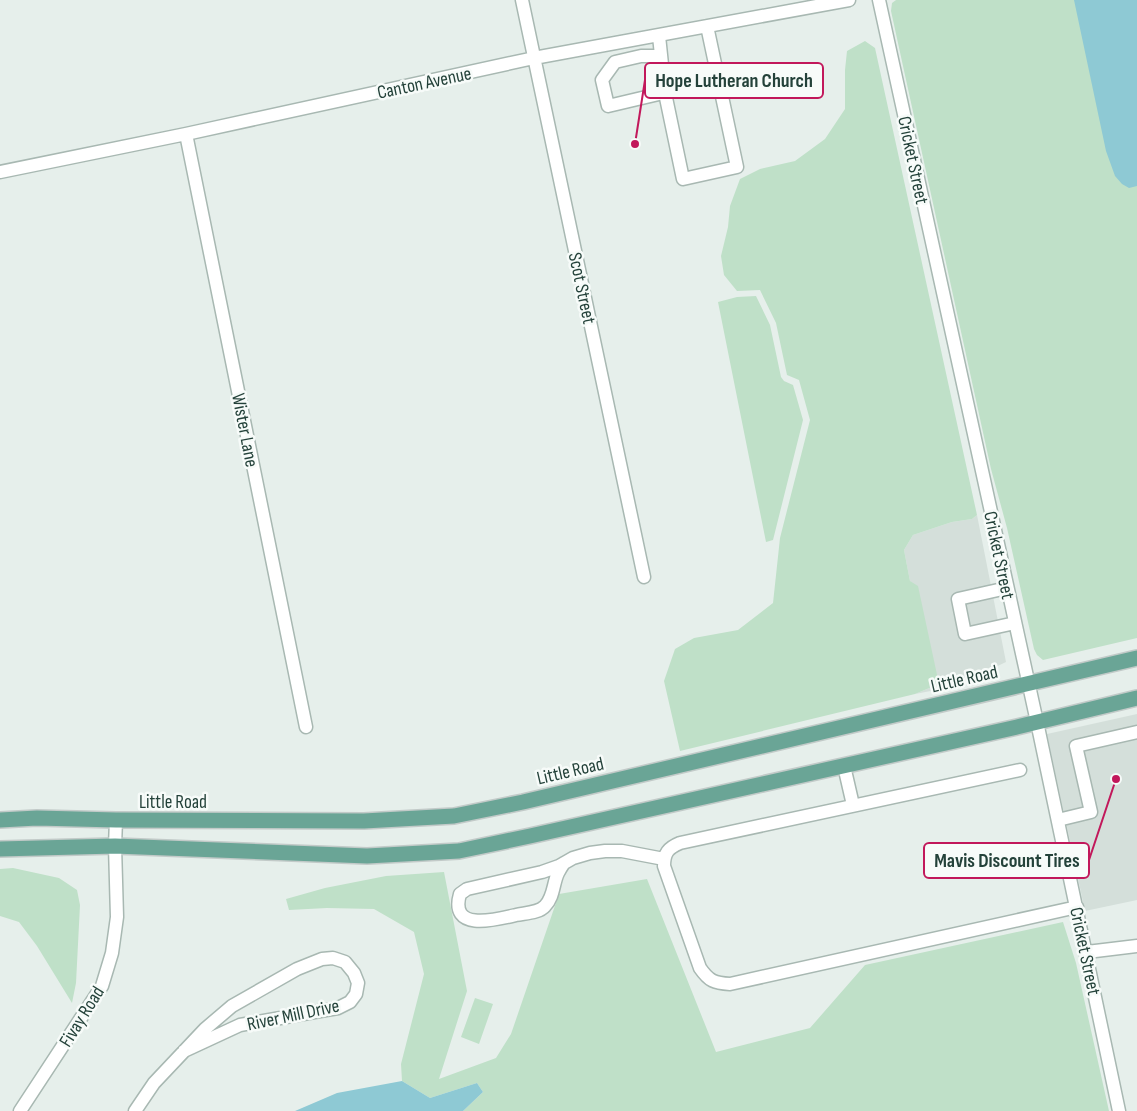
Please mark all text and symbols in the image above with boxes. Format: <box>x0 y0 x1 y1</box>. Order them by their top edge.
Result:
street label: Canton Avenue <box>375 62 473 105</box>
callout: Hope Lutheran Church <box>645 63 823 98</box>
text: Hope Lutheran Church <box>655 69 813 93</box>
street label: Cricket Street <box>892 114 933 207</box>
street label: Scot Street <box>563 250 600 326</box>
street label: Wister Lane <box>226 391 263 469</box>
street label: Cricket Street <box>978 509 1019 602</box>
street label: Little Road <box>929 661 1000 698</box>
street label: Little Road <box>535 753 606 790</box>
street label: Little Road <box>139 791 207 814</box>
callout: Mavis Discount Tires <box>924 843 1089 878</box>
text: Mavis Discount Tires <box>934 849 1080 873</box>
street label: Cricket Street <box>1064 905 1105 998</box>
street label: Fivay Road <box>55 982 110 1051</box>
street label: River Mill Drive <box>245 994 342 1036</box>

